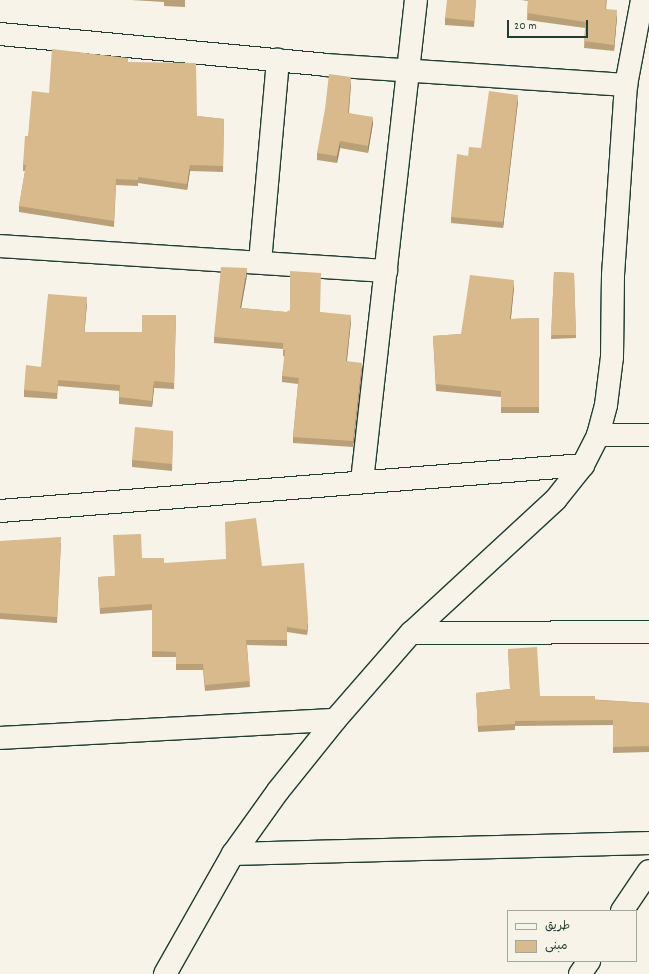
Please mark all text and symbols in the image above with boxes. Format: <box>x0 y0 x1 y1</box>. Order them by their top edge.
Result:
scale bar <box>509 12 590 38</box>
text: 20 m <box>514 18 537 35</box>
legend <box>507 910 637 962</box>
text: طريق <box>545 918 570 935</box>
text: مبنى <box>545 938 568 955</box>

